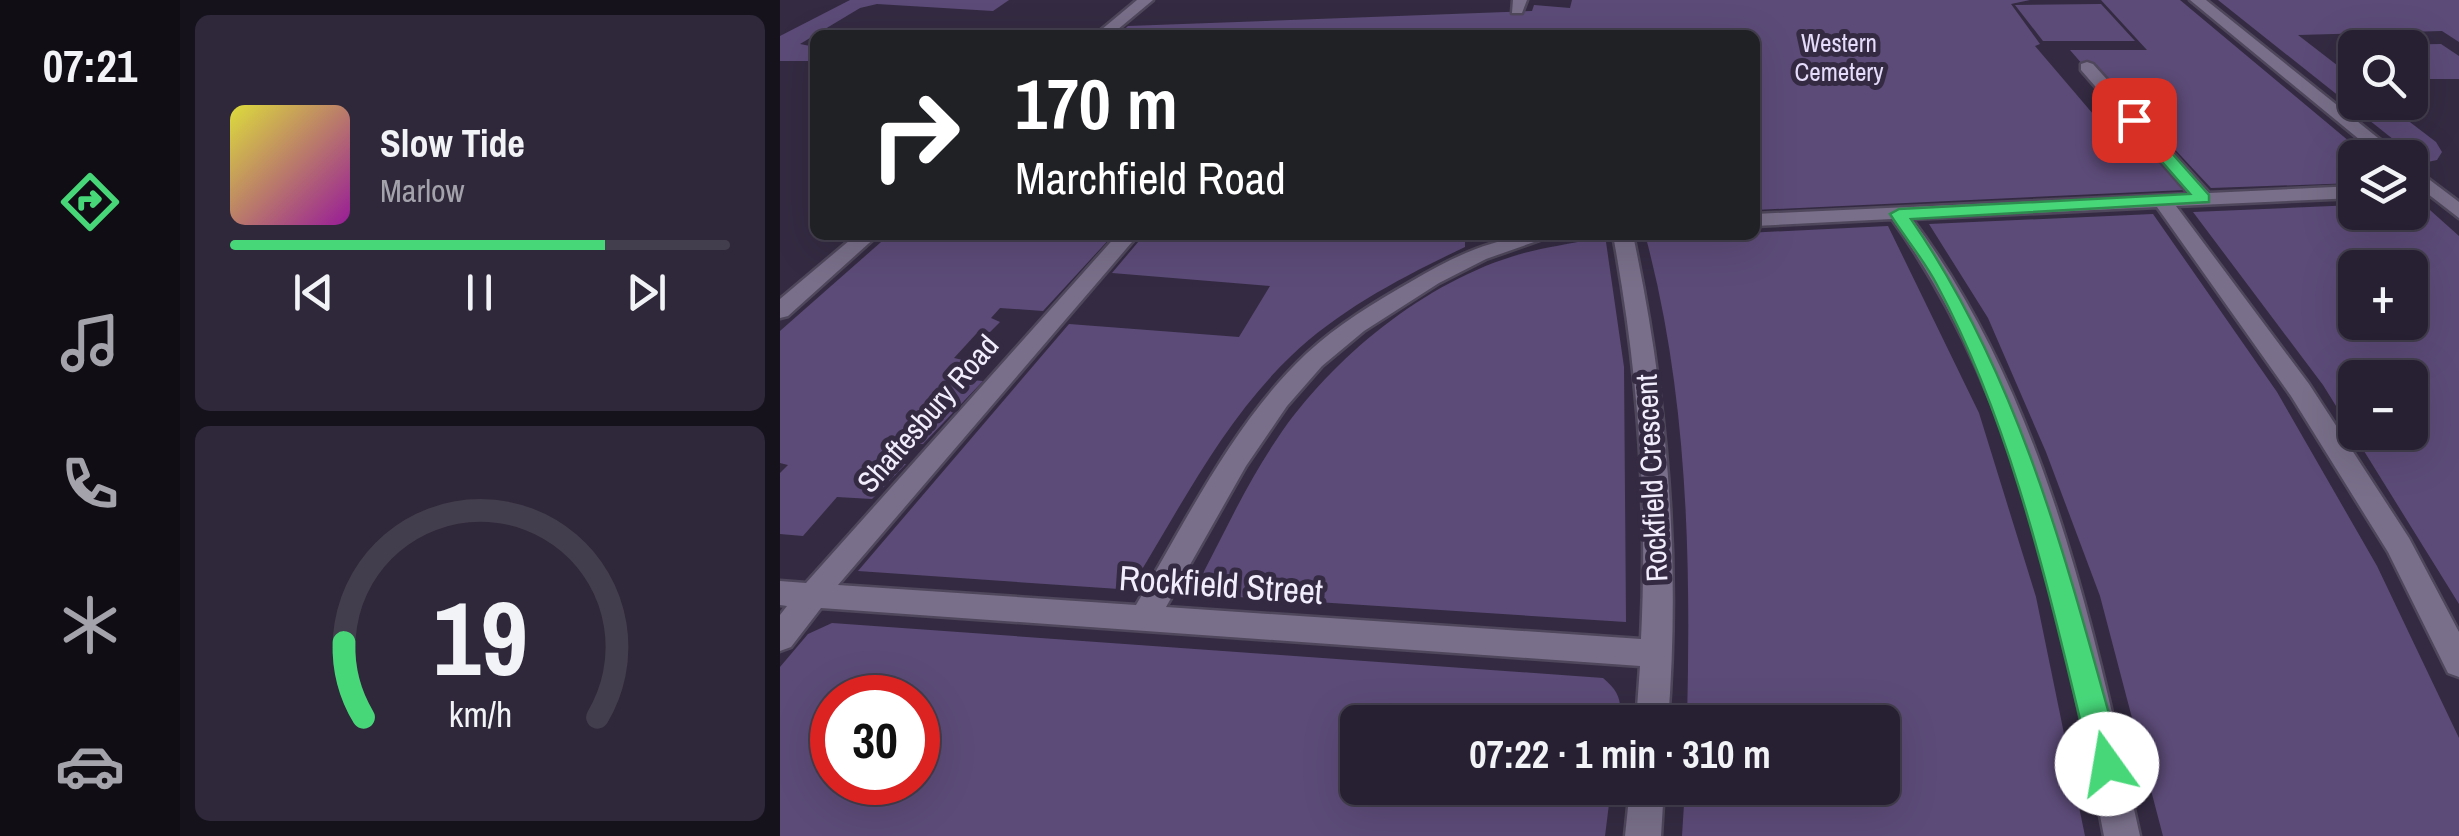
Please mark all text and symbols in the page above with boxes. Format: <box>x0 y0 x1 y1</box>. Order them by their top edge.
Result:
park label: Western Cemetery <box>1795 26 1884 89</box>
map controls <box>2338 30 2428 450</box>
button: search <box>2338 30 2428 120</box>
text: 07:21 <box>43 35 137 96</box>
text: 170 m <box>1015 57 1178 151</box>
icon: right <box>850 70 980 200</box>
pin <box>2092 78 2177 163</box>
icon: arrive <box>2107 93 2162 148</box>
text: Slow Tide <box>380 118 525 169</box>
button: layers <box>2338 140 2428 230</box>
text: Marchfield Road <box>1015 147 1286 208</box>
icon: directions <box>55 167 125 237</box>
text: Marlow <box>380 169 465 212</box>
button: + <box>2338 250 2428 340</box>
icon: previous <box>286 265 341 320</box>
icon: pause <box>452 265 507 320</box>
icon: next <box>619 265 674 320</box>
icon: music <box>55 308 125 378</box>
street label: Shaftesbury Road <box>848 326 1007 501</box>
button: − <box>2338 360 2428 450</box>
street label: Rockfield Crescent <box>1626 373 1676 583</box>
icon: phone <box>55 449 125 519</box>
street label: Rockfield Street <box>1118 554 1325 615</box>
text: 19 <box>433 567 527 707</box>
icon: climate <box>55 590 125 660</box>
speed limit sign: 30 <box>810 675 940 805</box>
text: km/h <box>448 690 512 738</box>
position arrow <box>2055 712 2159 816</box>
text: 07:22 · 1 min · 310 m <box>1469 729 1771 780</box>
icon: car <box>55 731 125 801</box>

